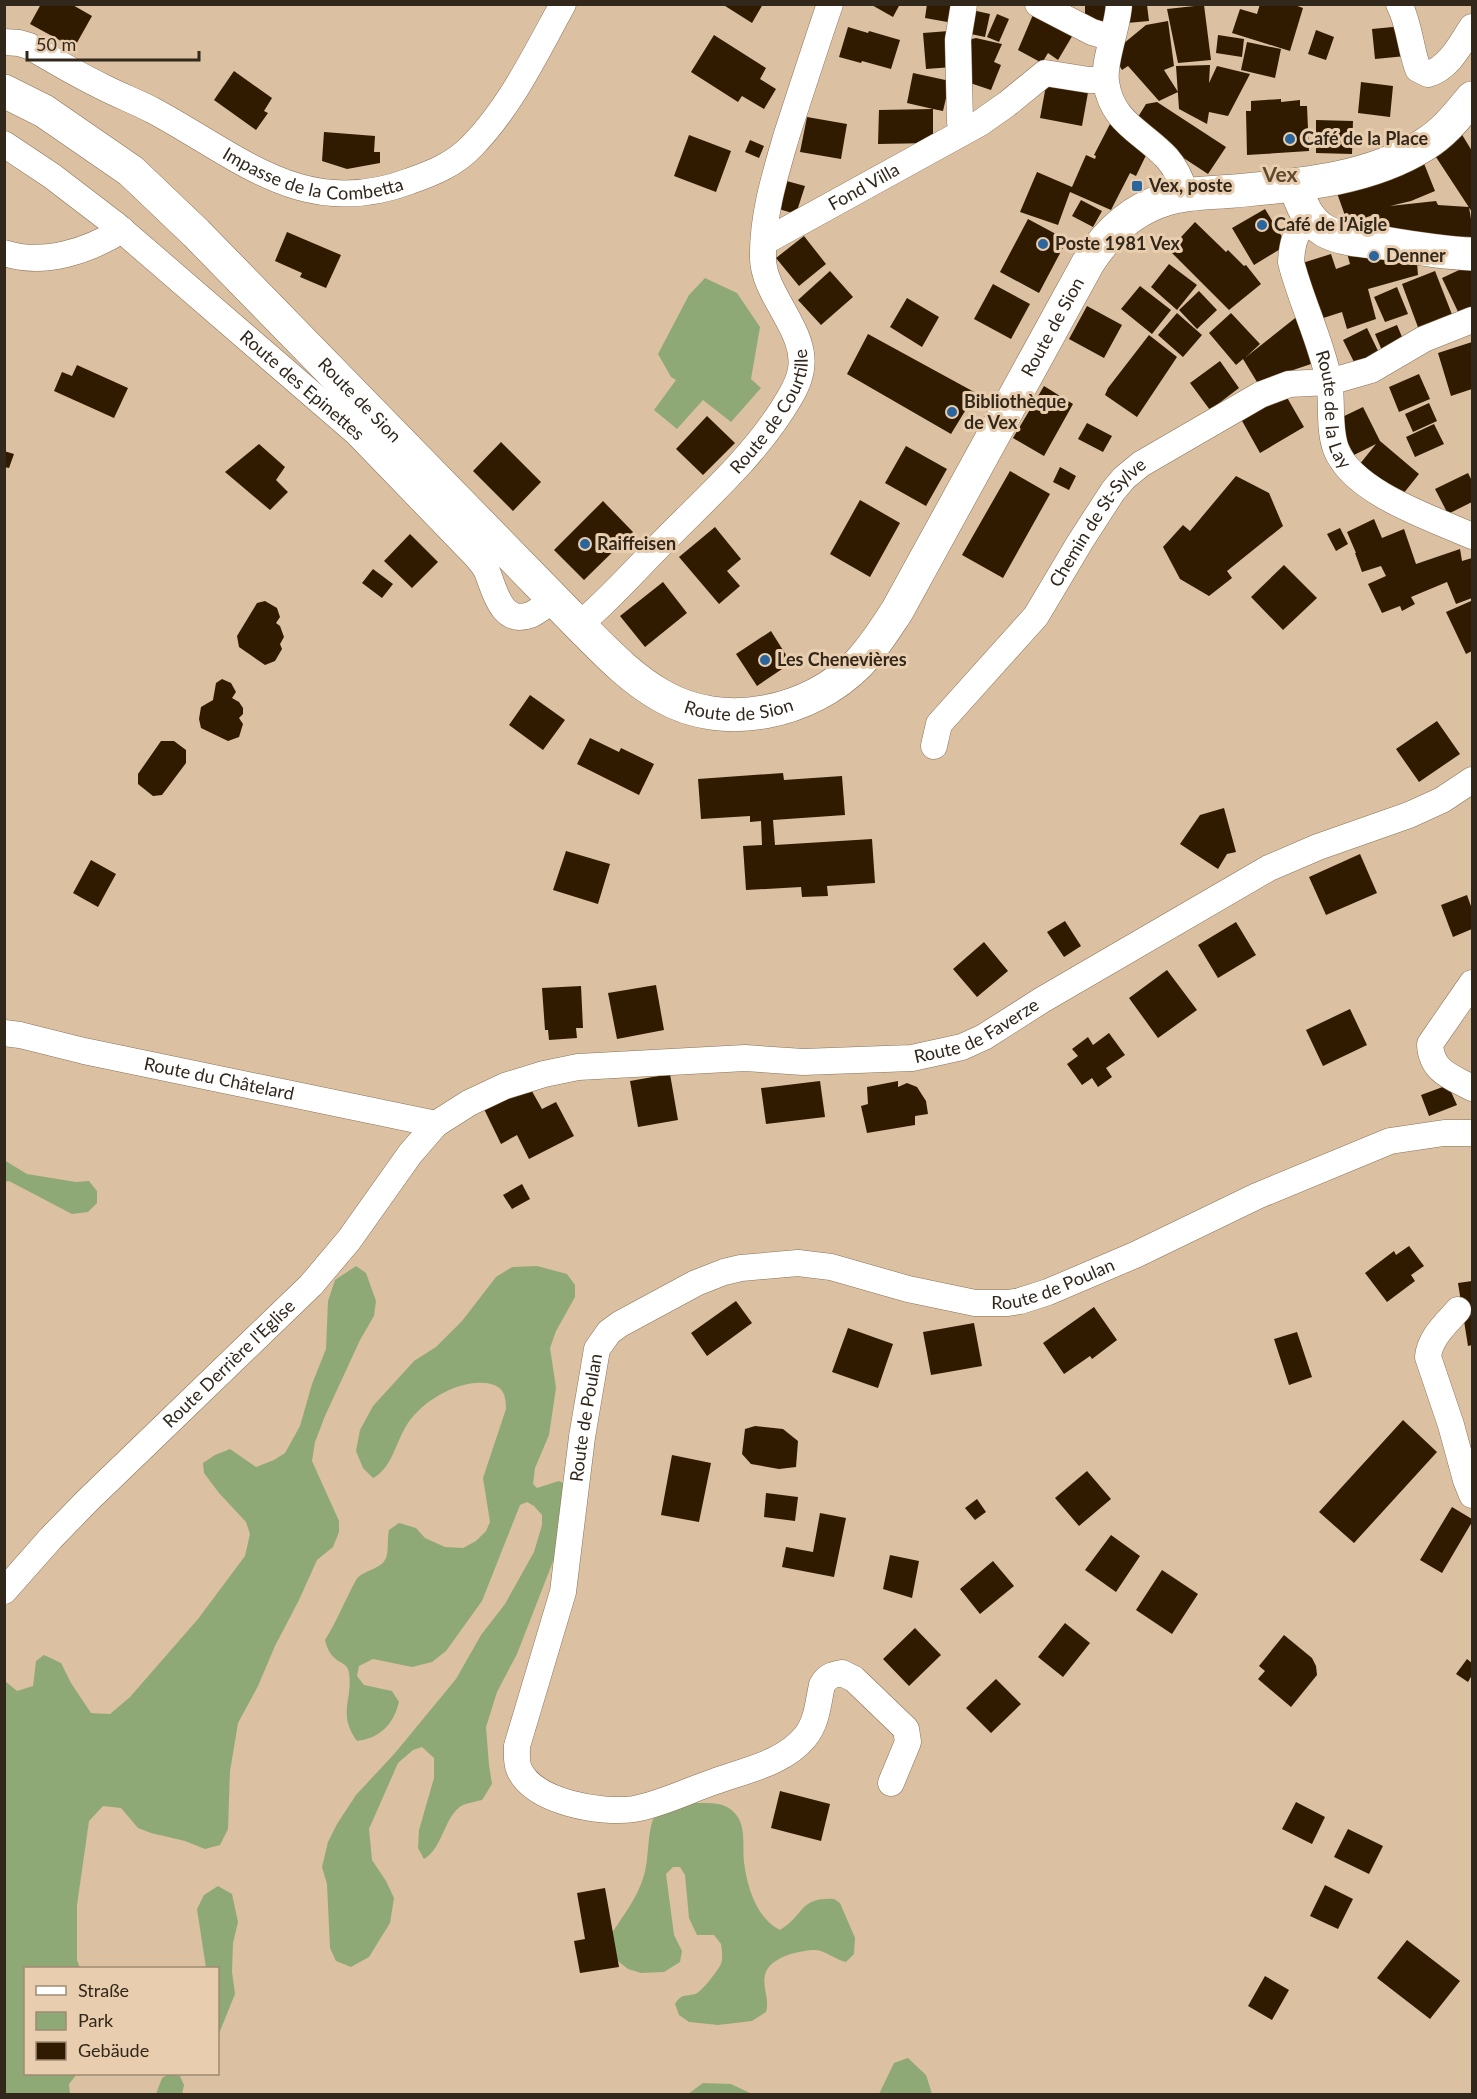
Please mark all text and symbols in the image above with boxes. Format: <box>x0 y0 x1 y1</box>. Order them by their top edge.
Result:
scale bar <box>27 24 200 62</box>
text: 50 m <box>36 33 76 55</box>
place label: Café de la Place <box>1302 127 1428 149</box>
marker: Café de la Place <box>1283 132 1297 146</box>
street label: Impasse de la Combetta <box>219 142 406 204</box>
street label: Fond Villa <box>824 158 903 214</box>
district label: Vex <box>1262 161 1298 186</box>
place label: Vex, poste <box>1148 174 1233 196</box>
marker: Vex, poste <box>1130 179 1144 193</box>
place label: Café de l’Aigle <box>1274 213 1388 235</box>
marker: Café de l’Aigle <box>1255 218 1269 232</box>
place label: Poste 1981 Vex <box>1055 232 1181 254</box>
marker: Poste 1981 Vex <box>1036 237 1050 251</box>
place label: Denner <box>1386 244 1446 266</box>
marker: Denner <box>1367 249 1381 263</box>
street label: Route de Sion <box>1016 273 1088 380</box>
street label: Route des Epinettes <box>236 325 370 444</box>
street label: Route de la Lay <box>1312 347 1357 474</box>
street label: Route de Courtille <box>725 348 812 478</box>
street label: Route de Sion <box>314 352 406 447</box>
place label: Bibliothèque de Vex <box>964 390 1067 433</box>
marker: Bibliothèque de Vex <box>945 405 959 419</box>
street label: Chemin de St-Sylve <box>1044 453 1150 591</box>
place label: Raiffeisen <box>597 532 676 554</box>
marker: Raiffeisen <box>578 537 592 551</box>
place label: Les Chenevières <box>777 648 907 670</box>
marker: Les Chenevières <box>758 653 772 667</box>
street label: Route de Sion <box>682 693 796 725</box>
street label: Route de Faverze <box>912 993 1043 1067</box>
street label: Route du Châtelard <box>142 1052 296 1104</box>
street label: Route de Poulan <box>991 1253 1118 1313</box>
street label: Route Derrière l'Eglise <box>158 1294 299 1432</box>
street label: Route de Poulan <box>565 1352 606 1483</box>
legend <box>24 1967 219 2075</box>
text: Straße <box>78 1979 129 2001</box>
text: Park <box>78 2009 114 2031</box>
text: Gebäude <box>78 2039 149 2061</box>

